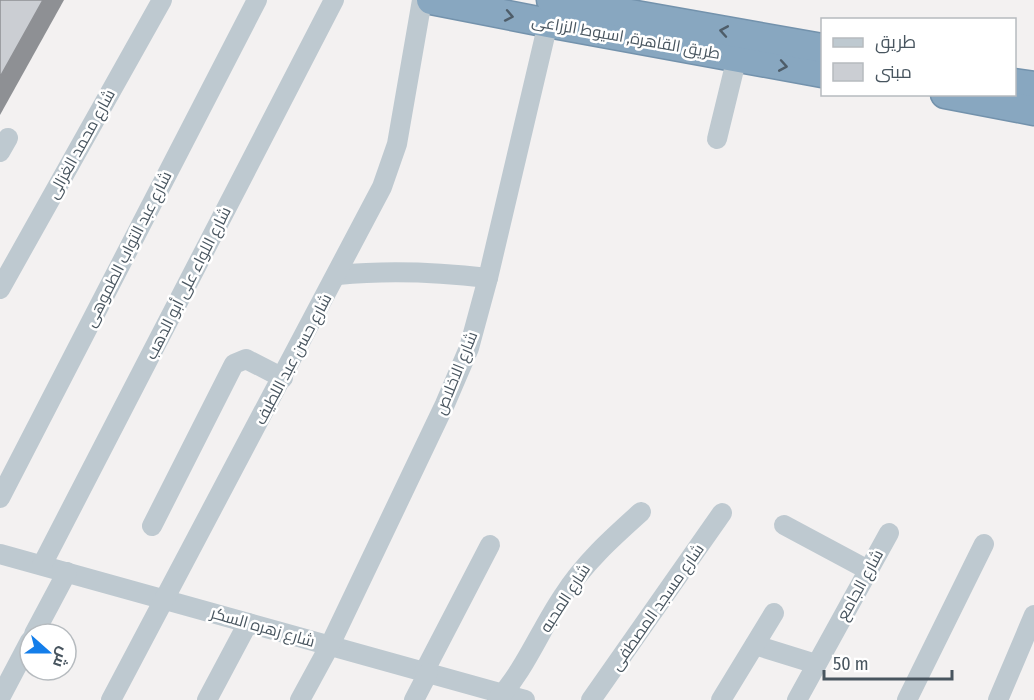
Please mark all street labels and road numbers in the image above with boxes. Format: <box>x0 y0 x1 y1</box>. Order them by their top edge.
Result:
street label: طريق القاهرة, اسيوط الزراعى <box>530 11 722 64</box>
street label: شارع محمد الغزالى <box>43 86 121 203</box>
street label: شارع عبد التواب الطموهى <box>80 168 177 331</box>
street label: شارع اللواء على أبو الدهب <box>141 203 237 364</box>
street label: شارع حسن عبد اللطيف <box>250 290 337 429</box>
street label: شارع الاخلاص <box>431 329 483 418</box>
street label: شارع مسجد المصطفى <box>606 540 710 675</box>
street label: شارع الجامع <box>833 546 889 625</box>
street label: شارع المحبه <box>536 560 596 637</box>
street label: شارع زهره السكر <box>207 603 317 653</box>

